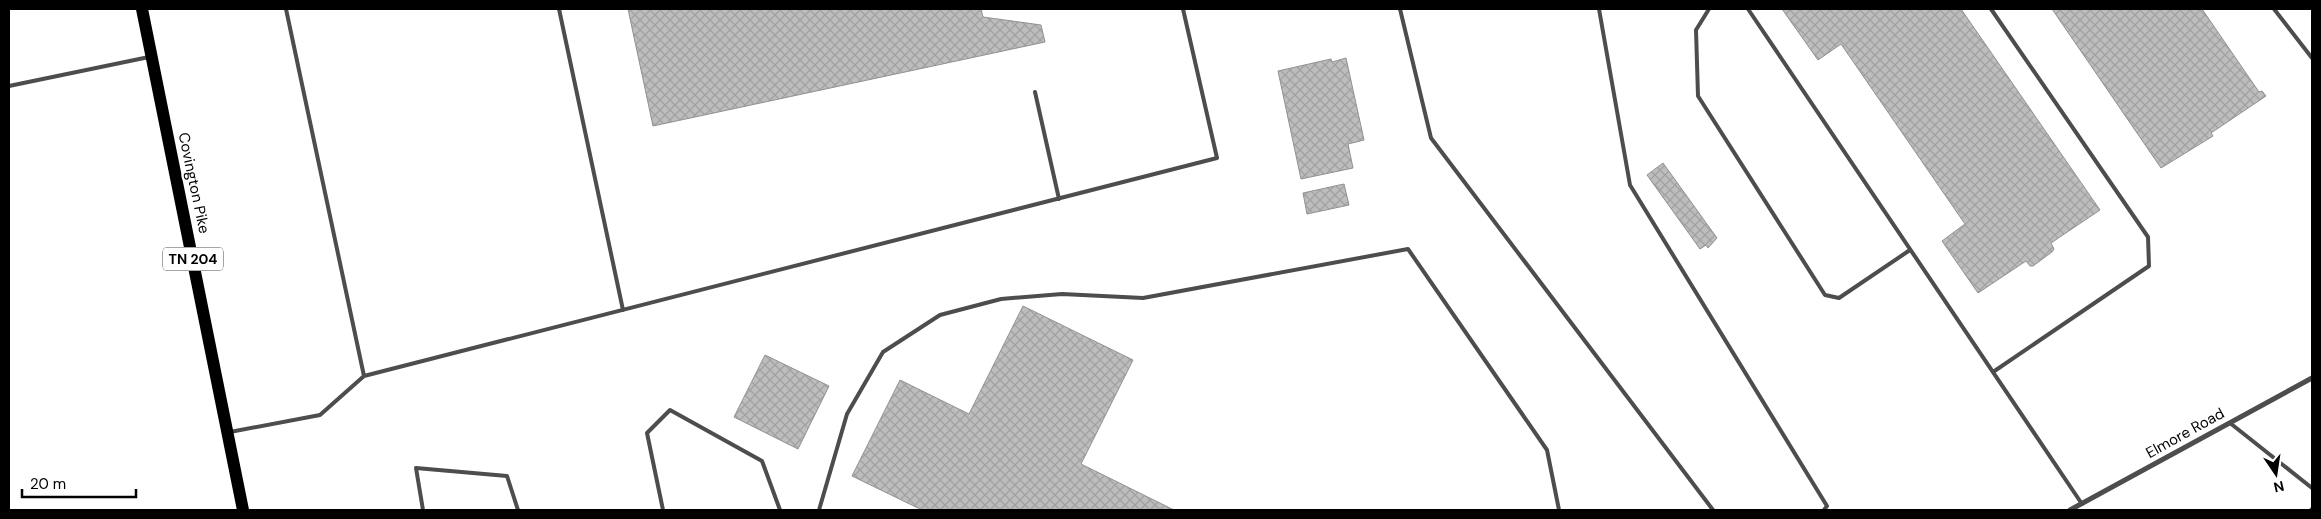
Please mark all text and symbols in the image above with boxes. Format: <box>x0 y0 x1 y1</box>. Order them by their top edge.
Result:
street label: Covington Pike <box>174 131 214 235</box>
road number: TN 204 <box>163 248 223 270</box>
street label: Elmore Road <box>2142 403 2228 463</box>
north arrow <box>2251 449 2301 499</box>
scale bar <box>22 466 136 498</box>
text: 20 m <box>30 474 66 494</box>
text: N <box>2272 477 2286 497</box>

